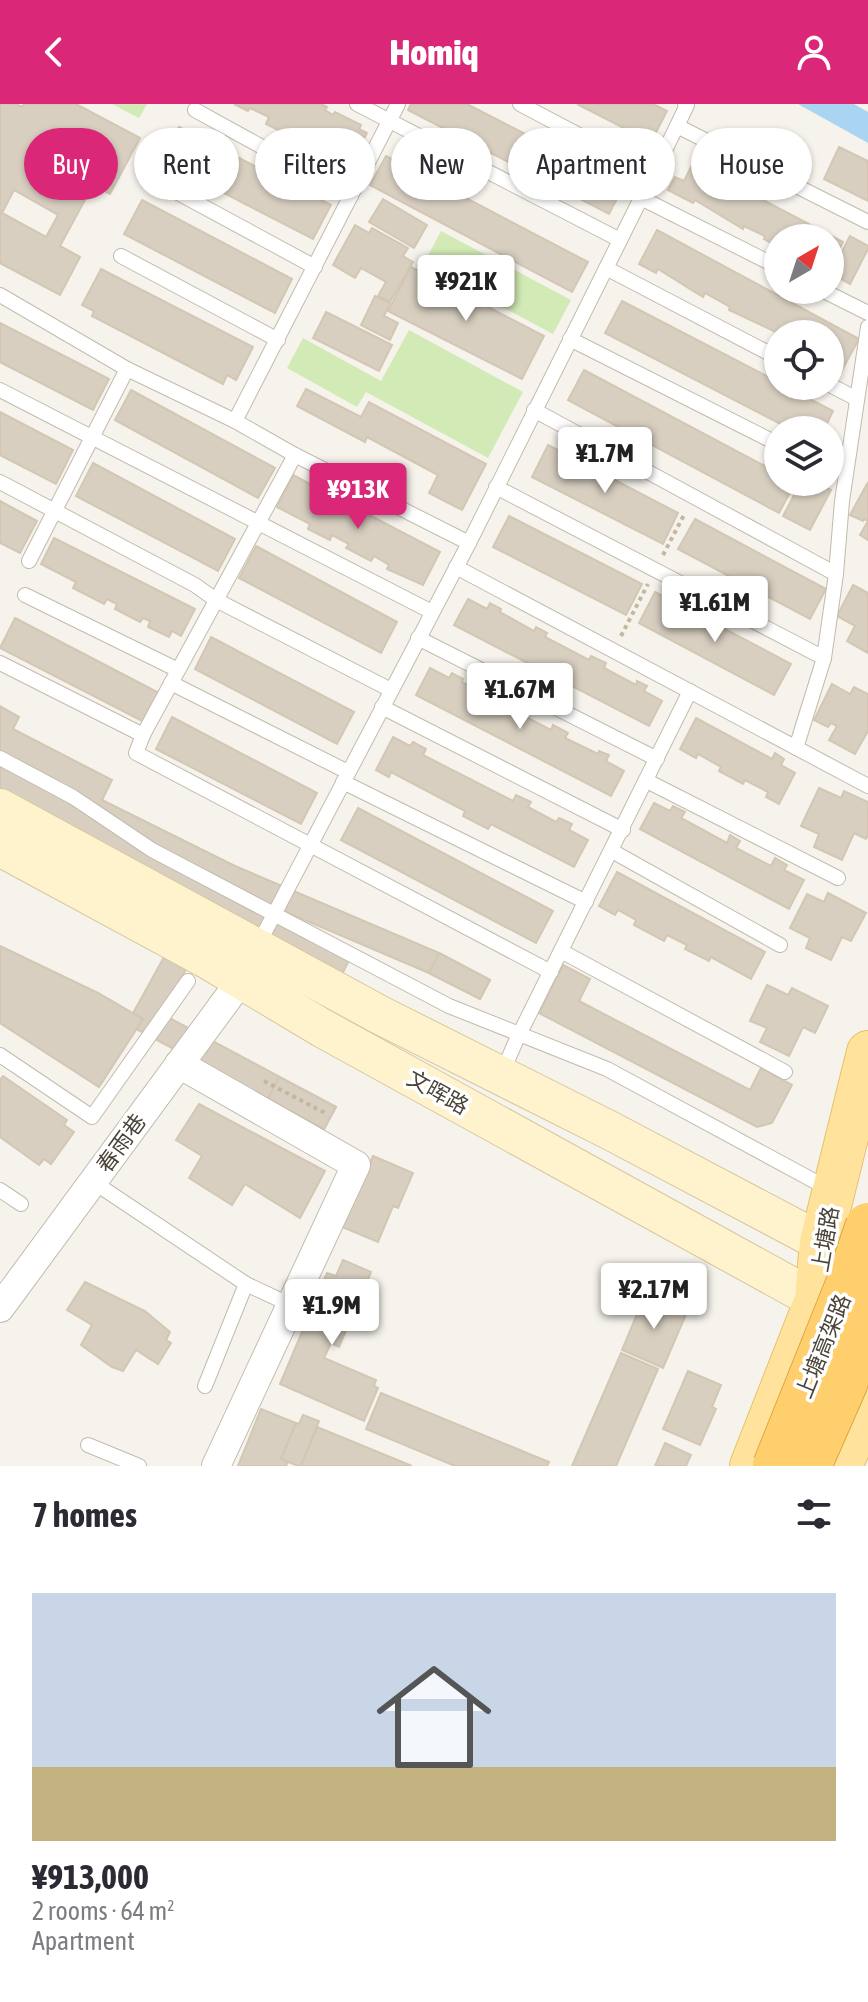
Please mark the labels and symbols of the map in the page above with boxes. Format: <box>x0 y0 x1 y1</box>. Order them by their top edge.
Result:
north arrow <box>764 224 844 304</box>
pin: ¥921K <box>410 255 522 323</box>
pin: ¥1.7M <box>549 427 661 495</box>
pin: ¥913K <box>302 463 414 531</box>
pin: ¥1.61M <box>650 576 780 644</box>
pin: ¥1.67M <box>455 663 585 731</box>
street label: 文晖路 <box>403 1065 473 1119</box>
street label: 春雨巷 <box>91 1109 151 1177</box>
street label: 上塘路 <box>806 1204 844 1274</box>
pin: ¥2.17M <box>589 1263 719 1331</box>
pin: ¥1.9M <box>276 1279 388 1347</box>
street label: 上塘高架路 <box>790 1290 856 1402</box>

